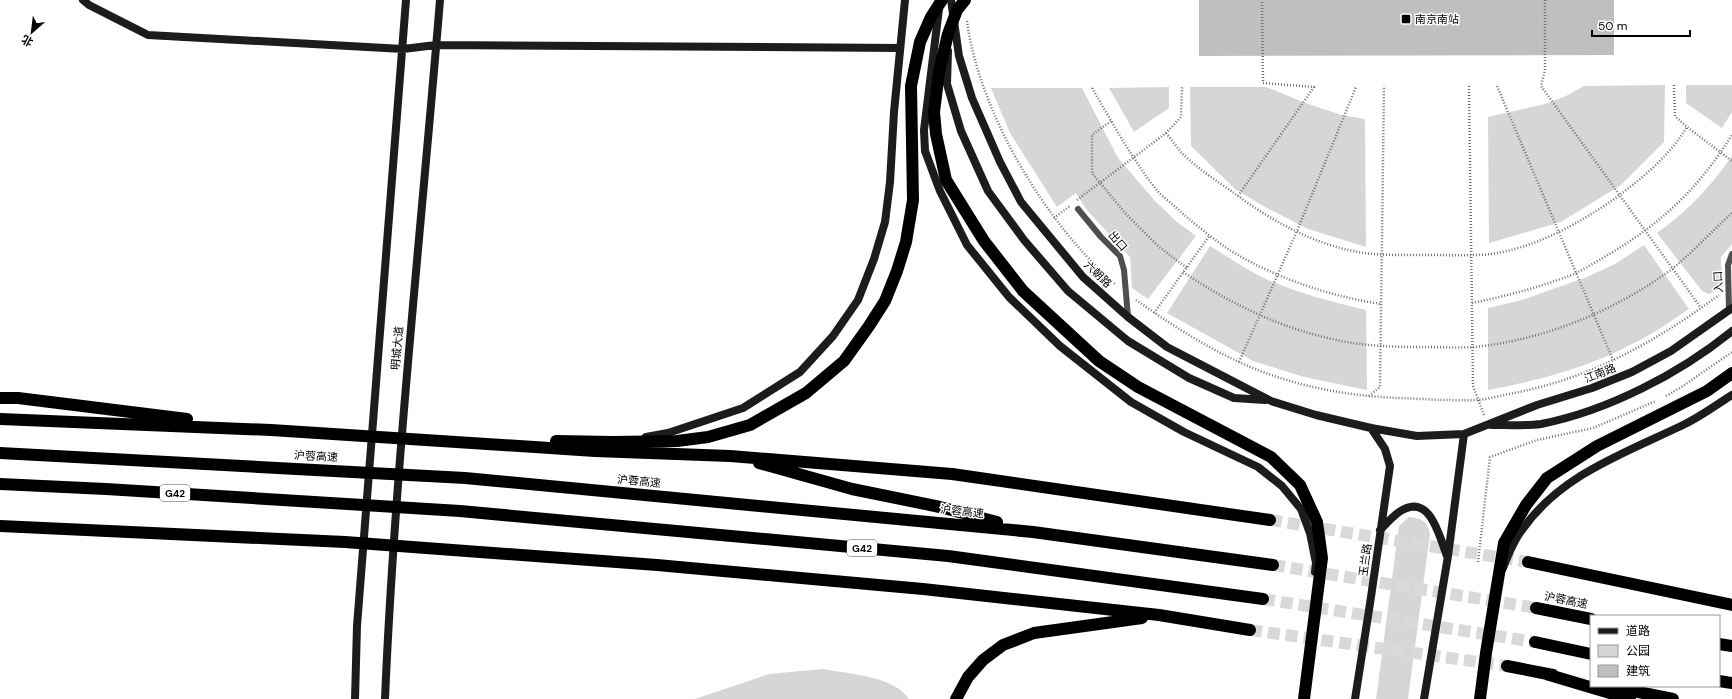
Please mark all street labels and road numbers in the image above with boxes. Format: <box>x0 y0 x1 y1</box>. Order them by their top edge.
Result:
street label: 出口 <box>1106 228 1130 254</box>
street label: 六朝路 <box>1081 258 1115 290</box>
street label: 入口 <box>1710 271 1726 293</box>
street label: 明城大道 <box>388 325 406 371</box>
street label: 江南路 <box>1582 361 1618 385</box>
street label: 沪蓉高速 <box>294 448 338 464</box>
street label: 沪蓉高速 <box>616 472 662 490</box>
road number: G42 <box>160 485 190 501</box>
street label: 沪蓉高速 <box>939 502 985 520</box>
road number: G42 <box>847 540 877 556</box>
street label: 玉兰路 <box>1356 543 1374 577</box>
street label: 沪蓉高速 <box>1543 589 1589 611</box>

